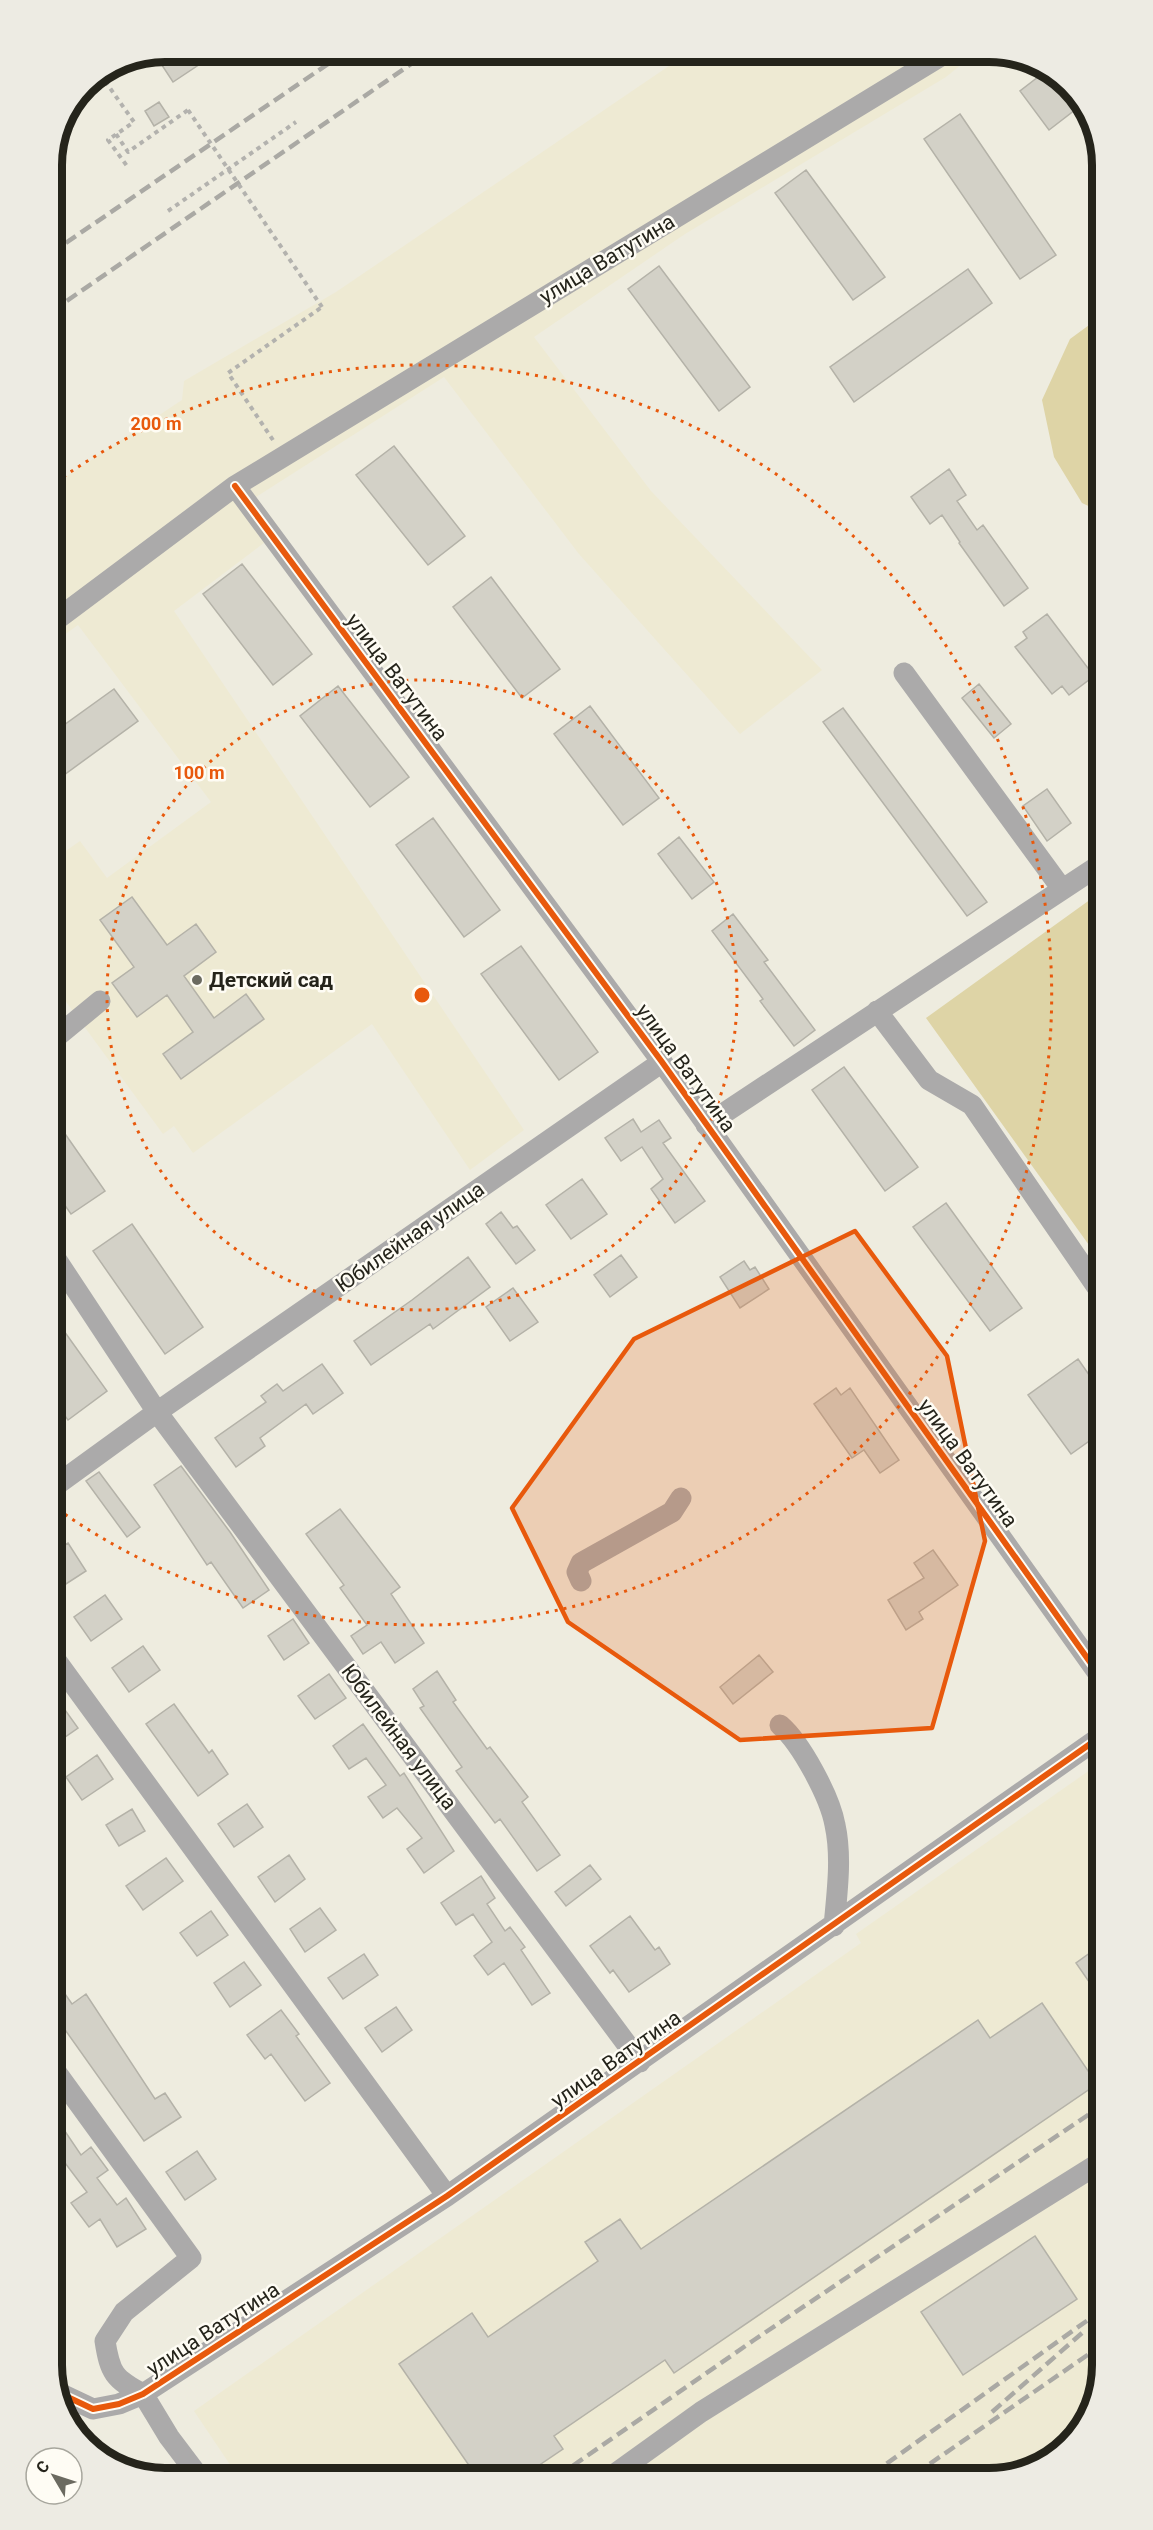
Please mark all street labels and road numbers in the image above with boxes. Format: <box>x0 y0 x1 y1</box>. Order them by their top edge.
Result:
street label: улица Ватутина <box>535 209 679 309</box>
street label: улица Ватутина <box>341 609 453 745</box>
street label: улица Ватутина <box>631 999 741 1137</box>
street label: Юбилейная улица <box>331 1177 489 1297</box>
street label: улица Ватутина <box>913 1394 1023 1532</box>
street label: Юбилейная улица <box>337 1660 461 1814</box>
street label: улица Ватутина <box>546 2005 686 2113</box>
street label: улица Ватутина <box>142 2277 284 2381</box>

